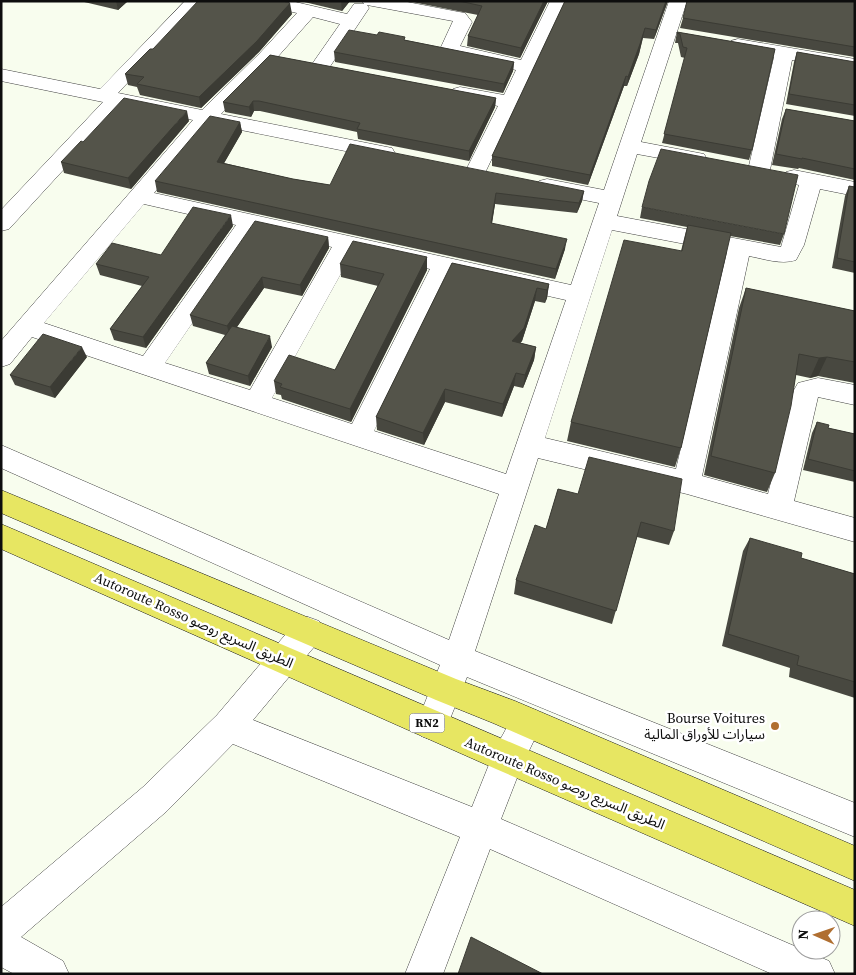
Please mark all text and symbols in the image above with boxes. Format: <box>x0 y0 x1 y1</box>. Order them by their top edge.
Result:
street label: Autoroute Rosso الطريق السريع روصو <box>91 567 297 674</box>
place label: Bourse Voitures سيارات للأوراق المالية <box>644 708 765 744</box>
road number: RN2 <box>410 714 444 732</box>
marker: Bourse Voitures سيارات للأوراق المالية <box>769 720 781 732</box>
street label: Autoroute Rosso الطريق السريع روصو <box>461 732 668 835</box>
north arrow <box>791 910 841 960</box>
text: N <box>793 929 813 940</box>

